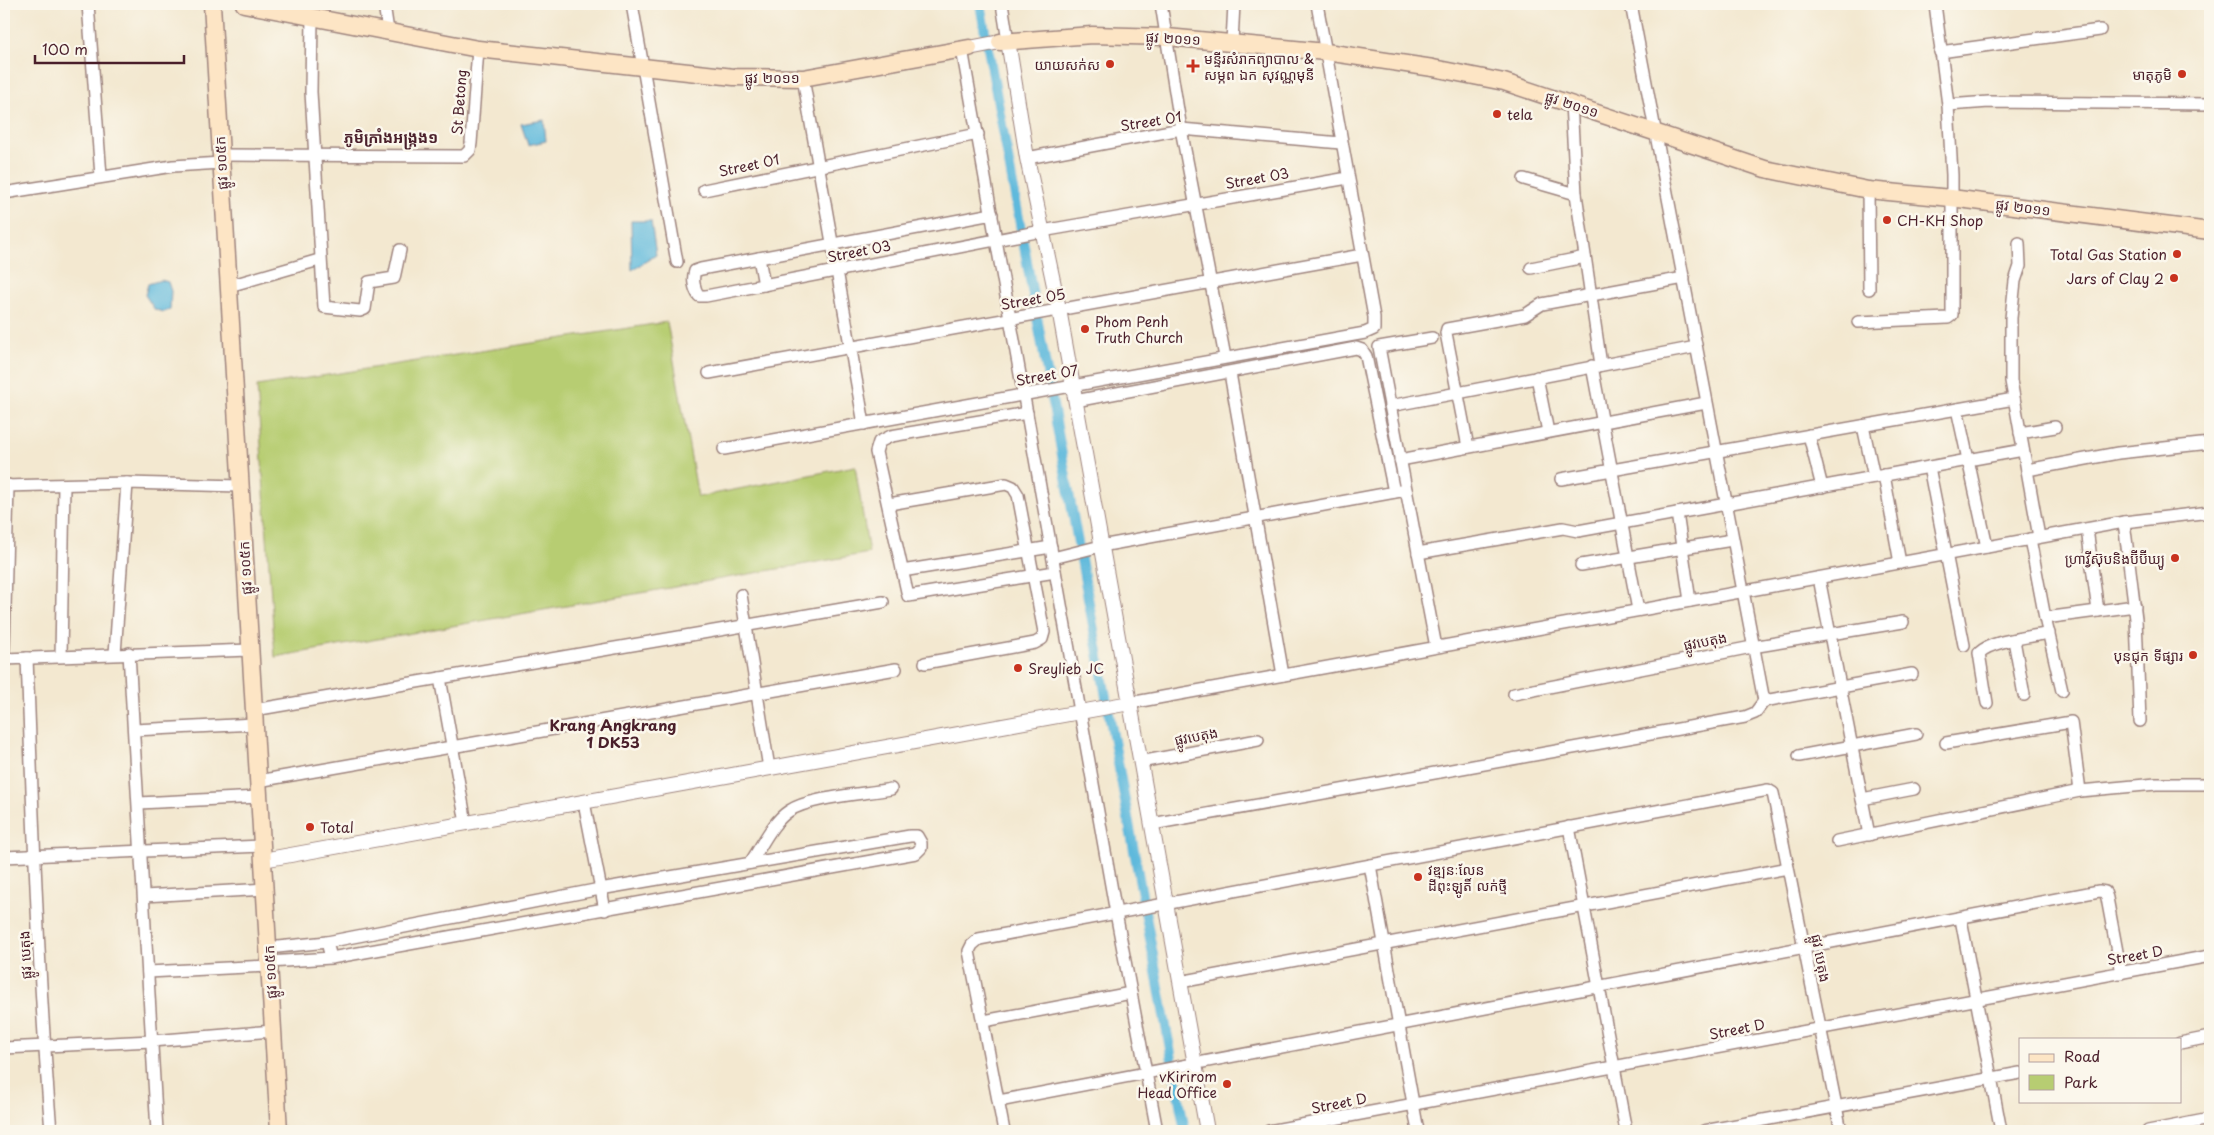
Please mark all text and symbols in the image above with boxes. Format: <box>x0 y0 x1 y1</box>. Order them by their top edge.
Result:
street label: ផ្លូវ ២០១១ <box>1145 26 1201 52</box>
scale bar <box>35 32 184 64</box>
text: 100 m <box>42 37 88 60</box>
place label: មន្ទីរសំរាកព្យាបាល & សម្ភព ឯក សុវណ្ណមុនី <box>1204 48 1315 85</box>
place label: យាយសក់ស <box>1034 54 1100 75</box>
marker: យាយសក់ស <box>1104 58 1116 70</box>
marker: មន្ទីរសំរាកព្យាបាល & សម្ភព ឯក សុវណ្ណមុនី <box>1186 59 1200 73</box>
place label: មាតុភូមិ <box>2132 64 2172 85</box>
street label: ផ្លូវ ២០១១ <box>744 67 800 90</box>
street label: St Betong <box>446 68 472 136</box>
marker: មាតុភូមិ <box>2176 68 2188 80</box>
street label: ផ្លូវ ២០១១ <box>1542 85 1601 125</box>
place label: tela <box>1507 104 1533 125</box>
street label: Street 01 <box>1119 106 1183 136</box>
marker: tela <box>1491 108 1503 120</box>
district label: ភូមិក្រាំងអង្រ្កង១ <box>344 125 438 150</box>
street label: ផ្លូវ ១០៥ក <box>209 136 235 190</box>
street label: Street 01 <box>717 148 781 182</box>
street label: Street 03 <box>1223 162 1291 194</box>
street label: ផ្លូវ ២០១១ <box>1994 193 2052 223</box>
place label: CH-KH Shop <box>1897 210 1983 231</box>
marker: CH-KH Shop <box>1881 214 1893 226</box>
street label: Street 03 <box>825 235 893 267</box>
place label: Total Gas Station <box>2050 244 2167 265</box>
marker: Total Gas Station <box>2171 248 2183 260</box>
place label: Jars of Clay 2 <box>2066 268 2164 289</box>
marker: Jars of Clay 2 <box>2168 272 2180 284</box>
street label: Street 05 <box>999 283 1067 315</box>
place label: Phom Penh Truth Church <box>1095 311 1183 348</box>
marker: Phom Penh Truth Church <box>1079 323 1091 335</box>
street label: Street 07 <box>1014 359 1080 391</box>
street label: ផ្លូវ ១០៥ក <box>233 541 259 595</box>
place label: ហ្រាវ្វីស៊ុបនិងប៊ីប៊ីឃ្យូ <box>2065 548 2165 570</box>
marker: ហ្រាវ្វីស៊ុបនិងប៊ីប៊ីឃ្យូ <box>2169 552 2181 564</box>
street label: ផ្លូវបេតុង <box>1681 626 1729 658</box>
place label: បុនជុក ទីផ្សារ <box>2113 645 2183 666</box>
marker: បុនជុក ទីផ្សារ <box>2187 649 2199 661</box>
place label: Sreylieb JC <box>1028 658 1104 679</box>
marker: Sreylieb JC <box>1012 662 1024 674</box>
district label: Krang Angkrang 1 DK53 <box>550 713 676 753</box>
street label: ផ្លូវបេតុង <box>1172 721 1220 753</box>
place label: Total <box>320 817 354 838</box>
marker: Total <box>304 821 316 833</box>
place label: វឌ្ឍនៈលែន ដីពុះឡូតិ៍ លក់ថ្មី <box>1428 859 1507 897</box>
marker: វឌ្ឍនៈលែន ដីពុះឡូតិ៍ លក់ថ្មី <box>1412 871 1424 883</box>
street label: ផ្លូវ បេតុង <box>13 930 39 980</box>
street label: ផ្លូវ បេតុង <box>1804 932 1836 984</box>
street label: Street D <box>2105 940 2165 970</box>
street label: ផ្លូវ ១០៥ក <box>258 945 284 999</box>
street label: Street D <box>1707 1013 1767 1045</box>
legend <box>2019 1038 2182 1102</box>
text: Road <box>2064 1044 2100 1067</box>
place label: vKirirom Head Office <box>1138 1066 1217 1103</box>
text: Park <box>2064 1070 2098 1093</box>
marker: vKirirom Head Office <box>1221 1078 1233 1090</box>
street label: Street D <box>1309 1087 1369 1119</box>

